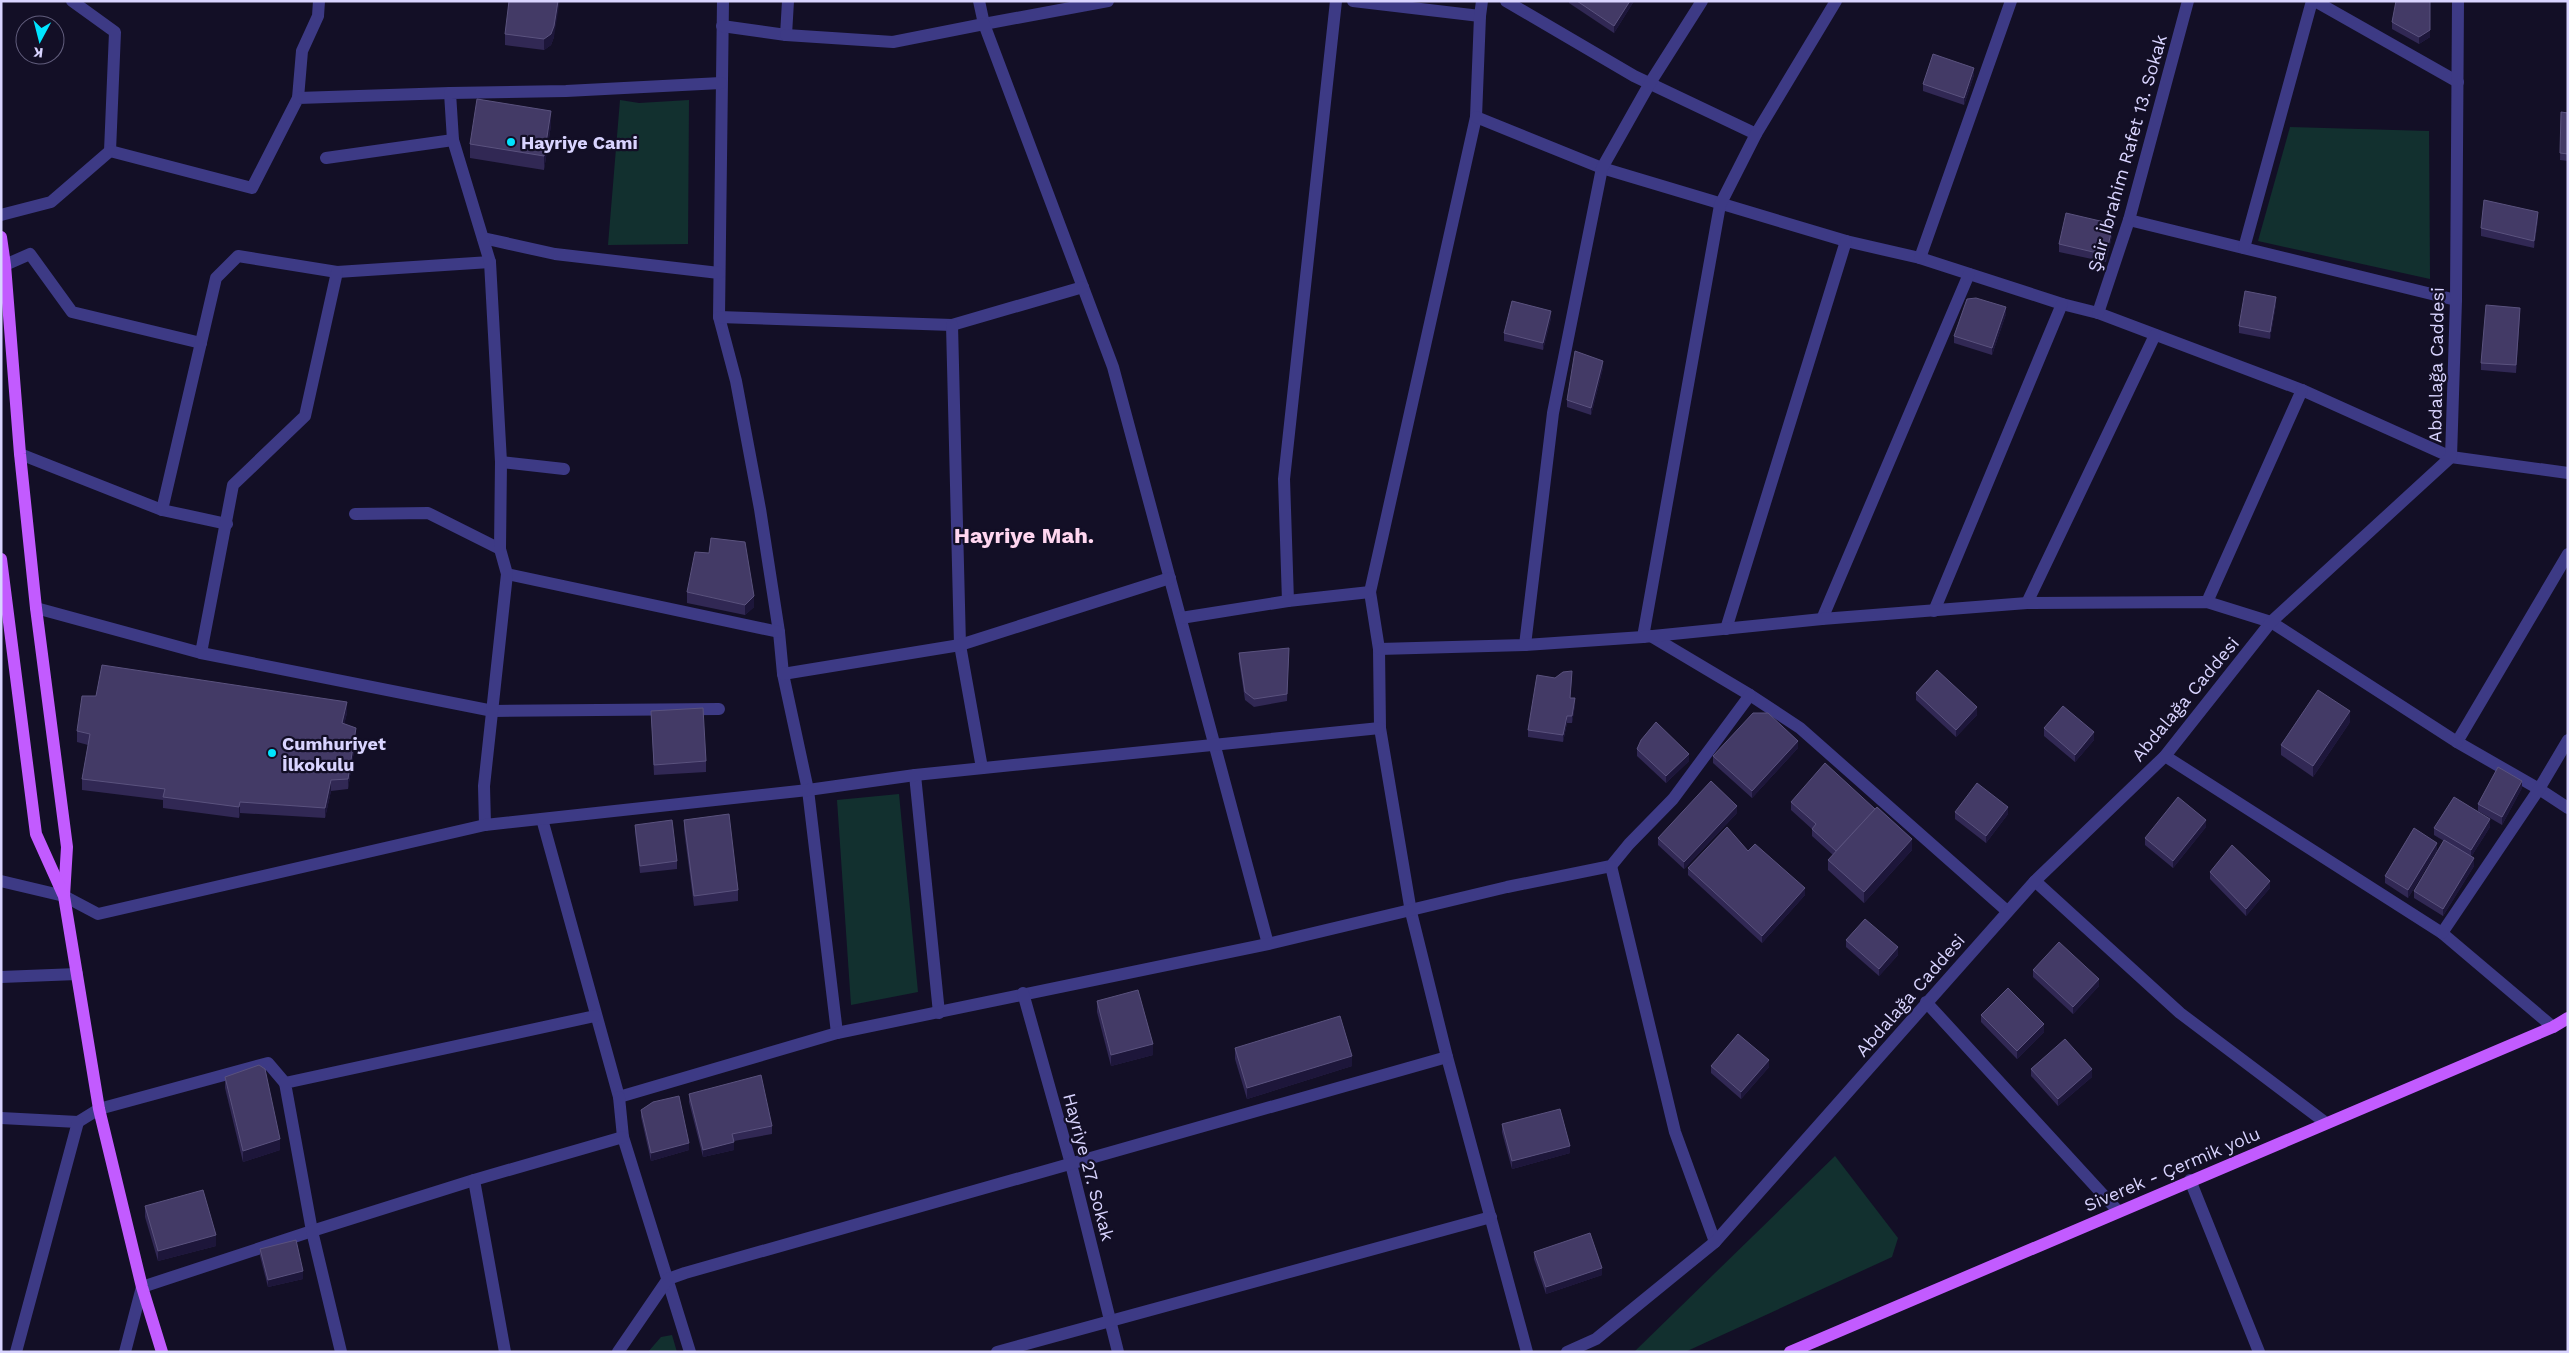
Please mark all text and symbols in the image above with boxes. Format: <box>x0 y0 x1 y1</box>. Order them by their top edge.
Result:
north arrow <box>15 15 65 65</box>
street label: Şair İbrahim Rafet 13. Sokak <box>2083 32 2171 274</box>
text: K <box>32 44 44 61</box>
place label: Hayriye Cami <box>521 132 638 153</box>
marker: Hayriye Cami <box>505 136 517 148</box>
street label: Abdalağa Caddesi <box>2424 287 2448 443</box>
district label: Hayriye Mah. <box>954 523 1094 548</box>
street label: Abdalağa Caddesi <box>2127 633 2243 765</box>
place label: Cumhuriyet İlkokulu <box>282 733 386 775</box>
marker: Cumhuriyet İlkokulu <box>266 747 278 759</box>
street label: Abdalağa Caddesi <box>1851 929 1969 1061</box>
street label: Hayriye 27. Sokak <box>1059 1091 1119 1243</box>
street label: Siverek - Çermik yolu <box>2081 1122 2263 1216</box>

